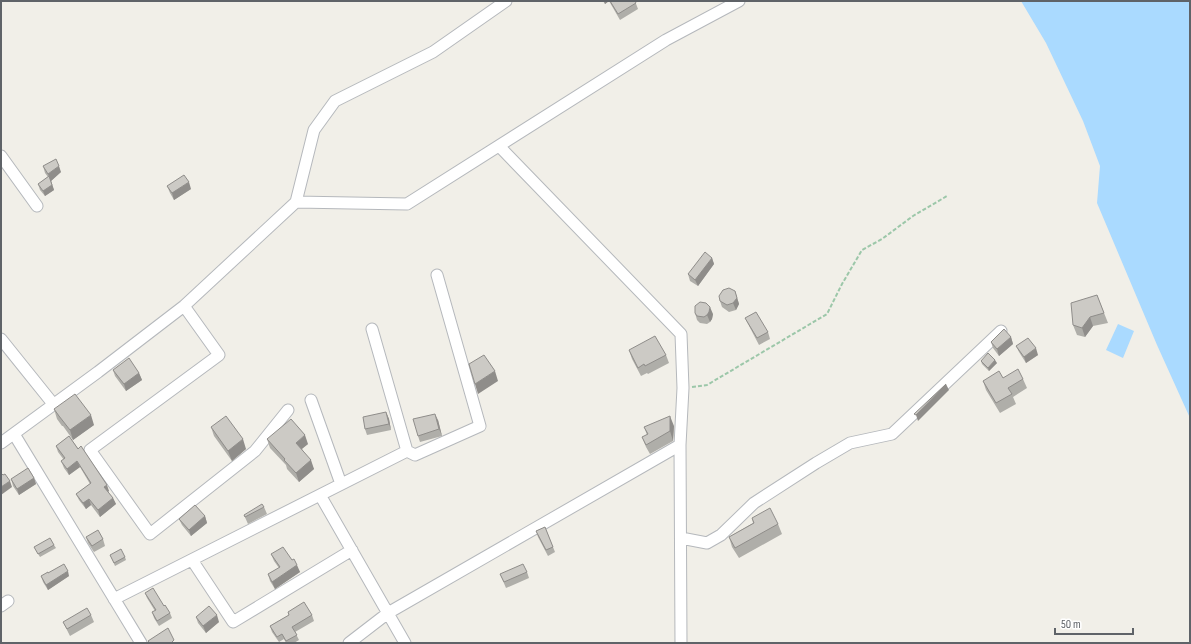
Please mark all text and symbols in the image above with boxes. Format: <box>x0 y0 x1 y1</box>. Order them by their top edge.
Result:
scale bar <box>1055 610 1133 636</box>
text: 50 m <box>1061 617 1081 632</box>

